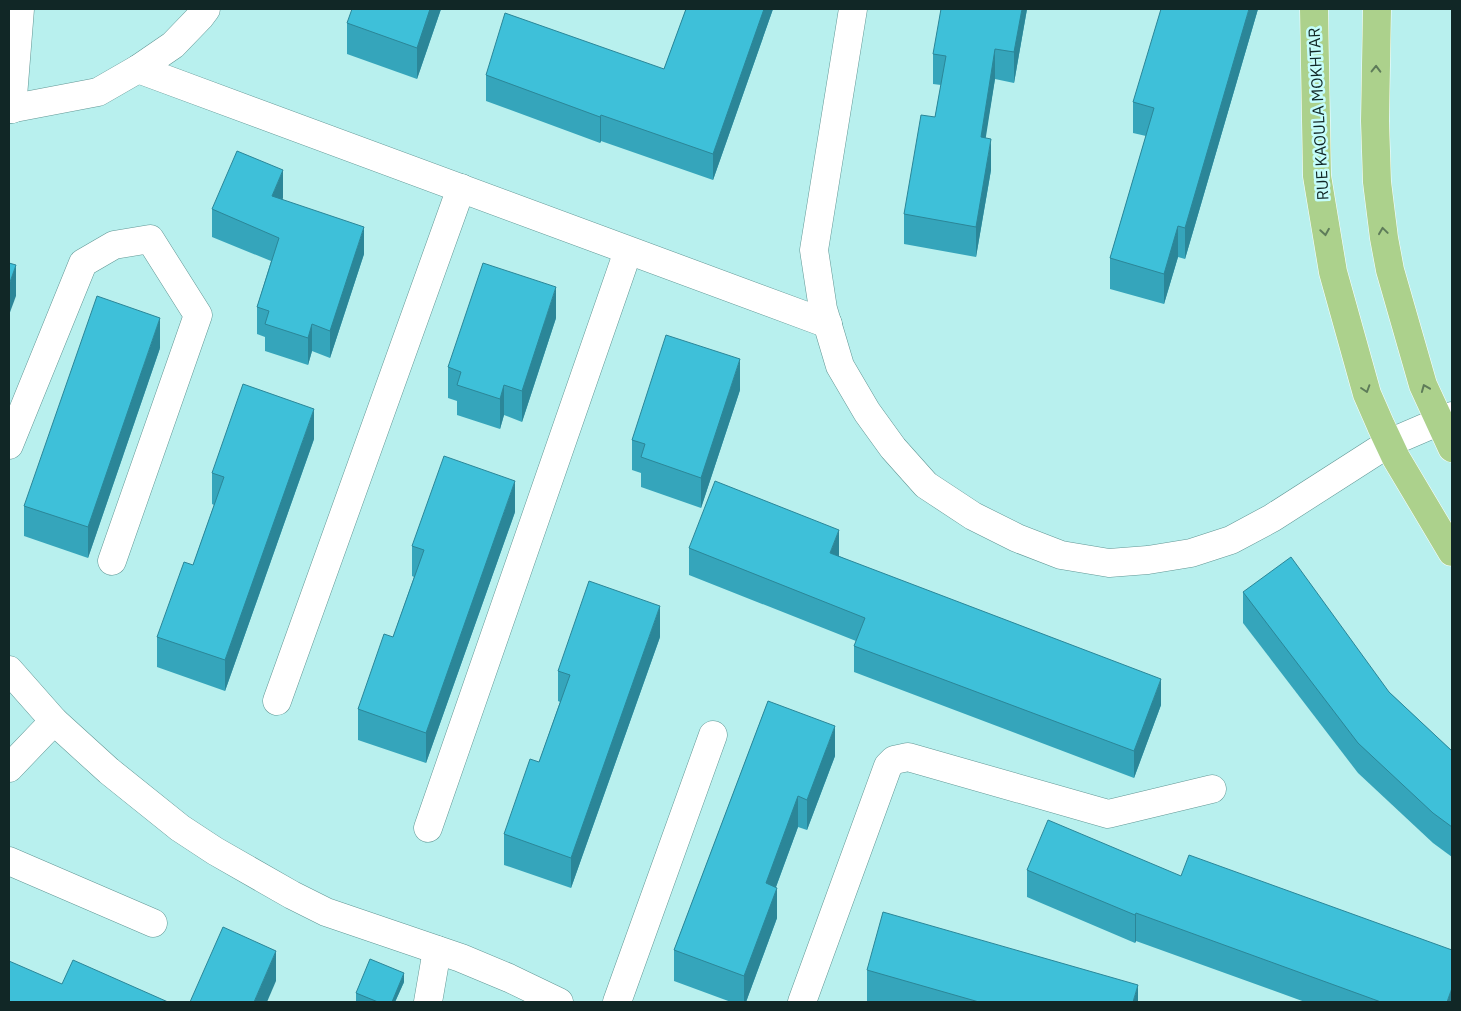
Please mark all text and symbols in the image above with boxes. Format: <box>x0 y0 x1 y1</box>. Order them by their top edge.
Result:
street label: RUE KAOULA MOKHTAR <box>1303 27 1333 201</box>
one-way arrow <box>1371 65 1381 72</box>
one-way arrow <box>1379 227 1389 235</box>
one-way arrow <box>1320 228 1330 236</box>
one-way arrow <box>1360 384 1370 393</box>
one-way arrow <box>1420 384 1431 393</box>

